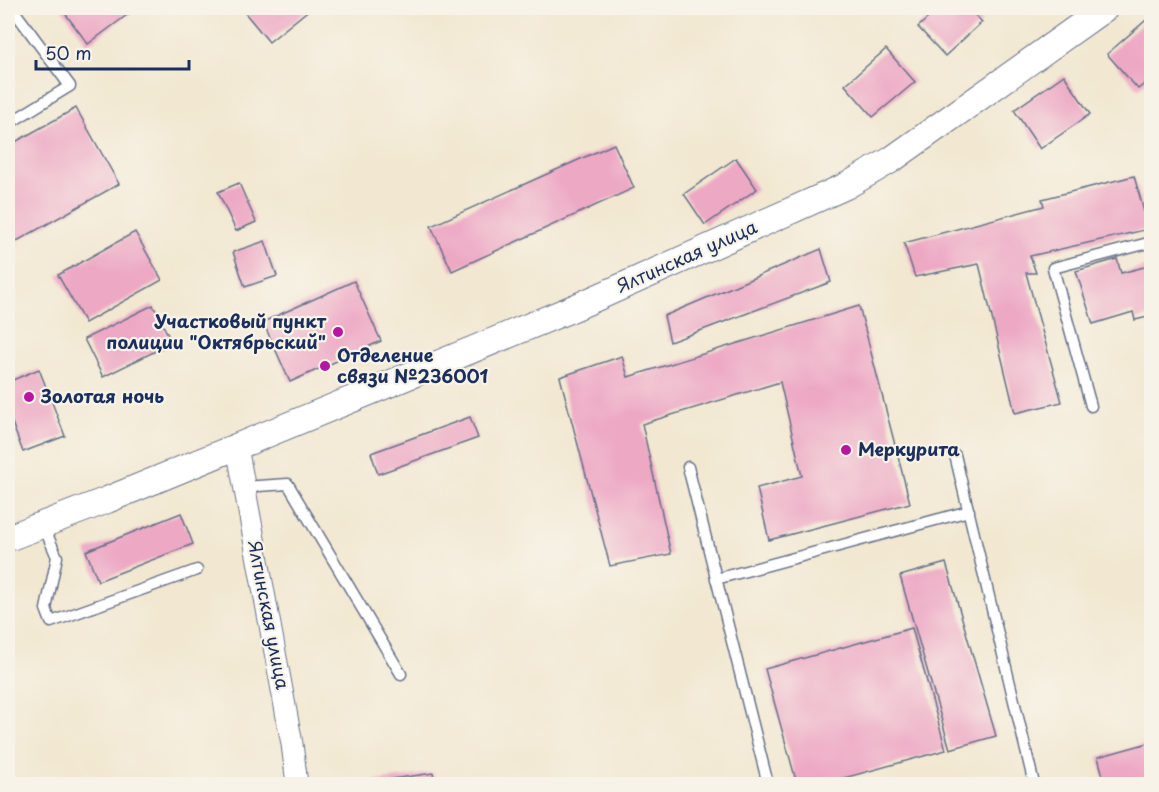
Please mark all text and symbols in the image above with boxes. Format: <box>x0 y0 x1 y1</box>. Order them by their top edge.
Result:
scale bar <box>36 33 189 71</box>
text: 50 m <box>45 39 92 66</box>
street label: Ялтинская улица <box>612 212 762 299</box>
place label: Участковый пункт полиции "Октябрьский" <box>106 307 327 355</box>
marker: Участковый пункт полиции "Октябрьский" <box>331 325 345 339</box>
place label: Отделение связи №236001 <box>337 341 489 389</box>
marker: Отделение связи №236001 <box>318 359 332 373</box>
place label: Золотая ночь <box>40 382 164 409</box>
marker: Золотая ночь <box>22 390 36 404</box>
place label: Меркурита <box>858 435 960 462</box>
marker: Меркурита <box>839 443 853 457</box>
street label: Ялтинская улица <box>242 538 297 692</box>

